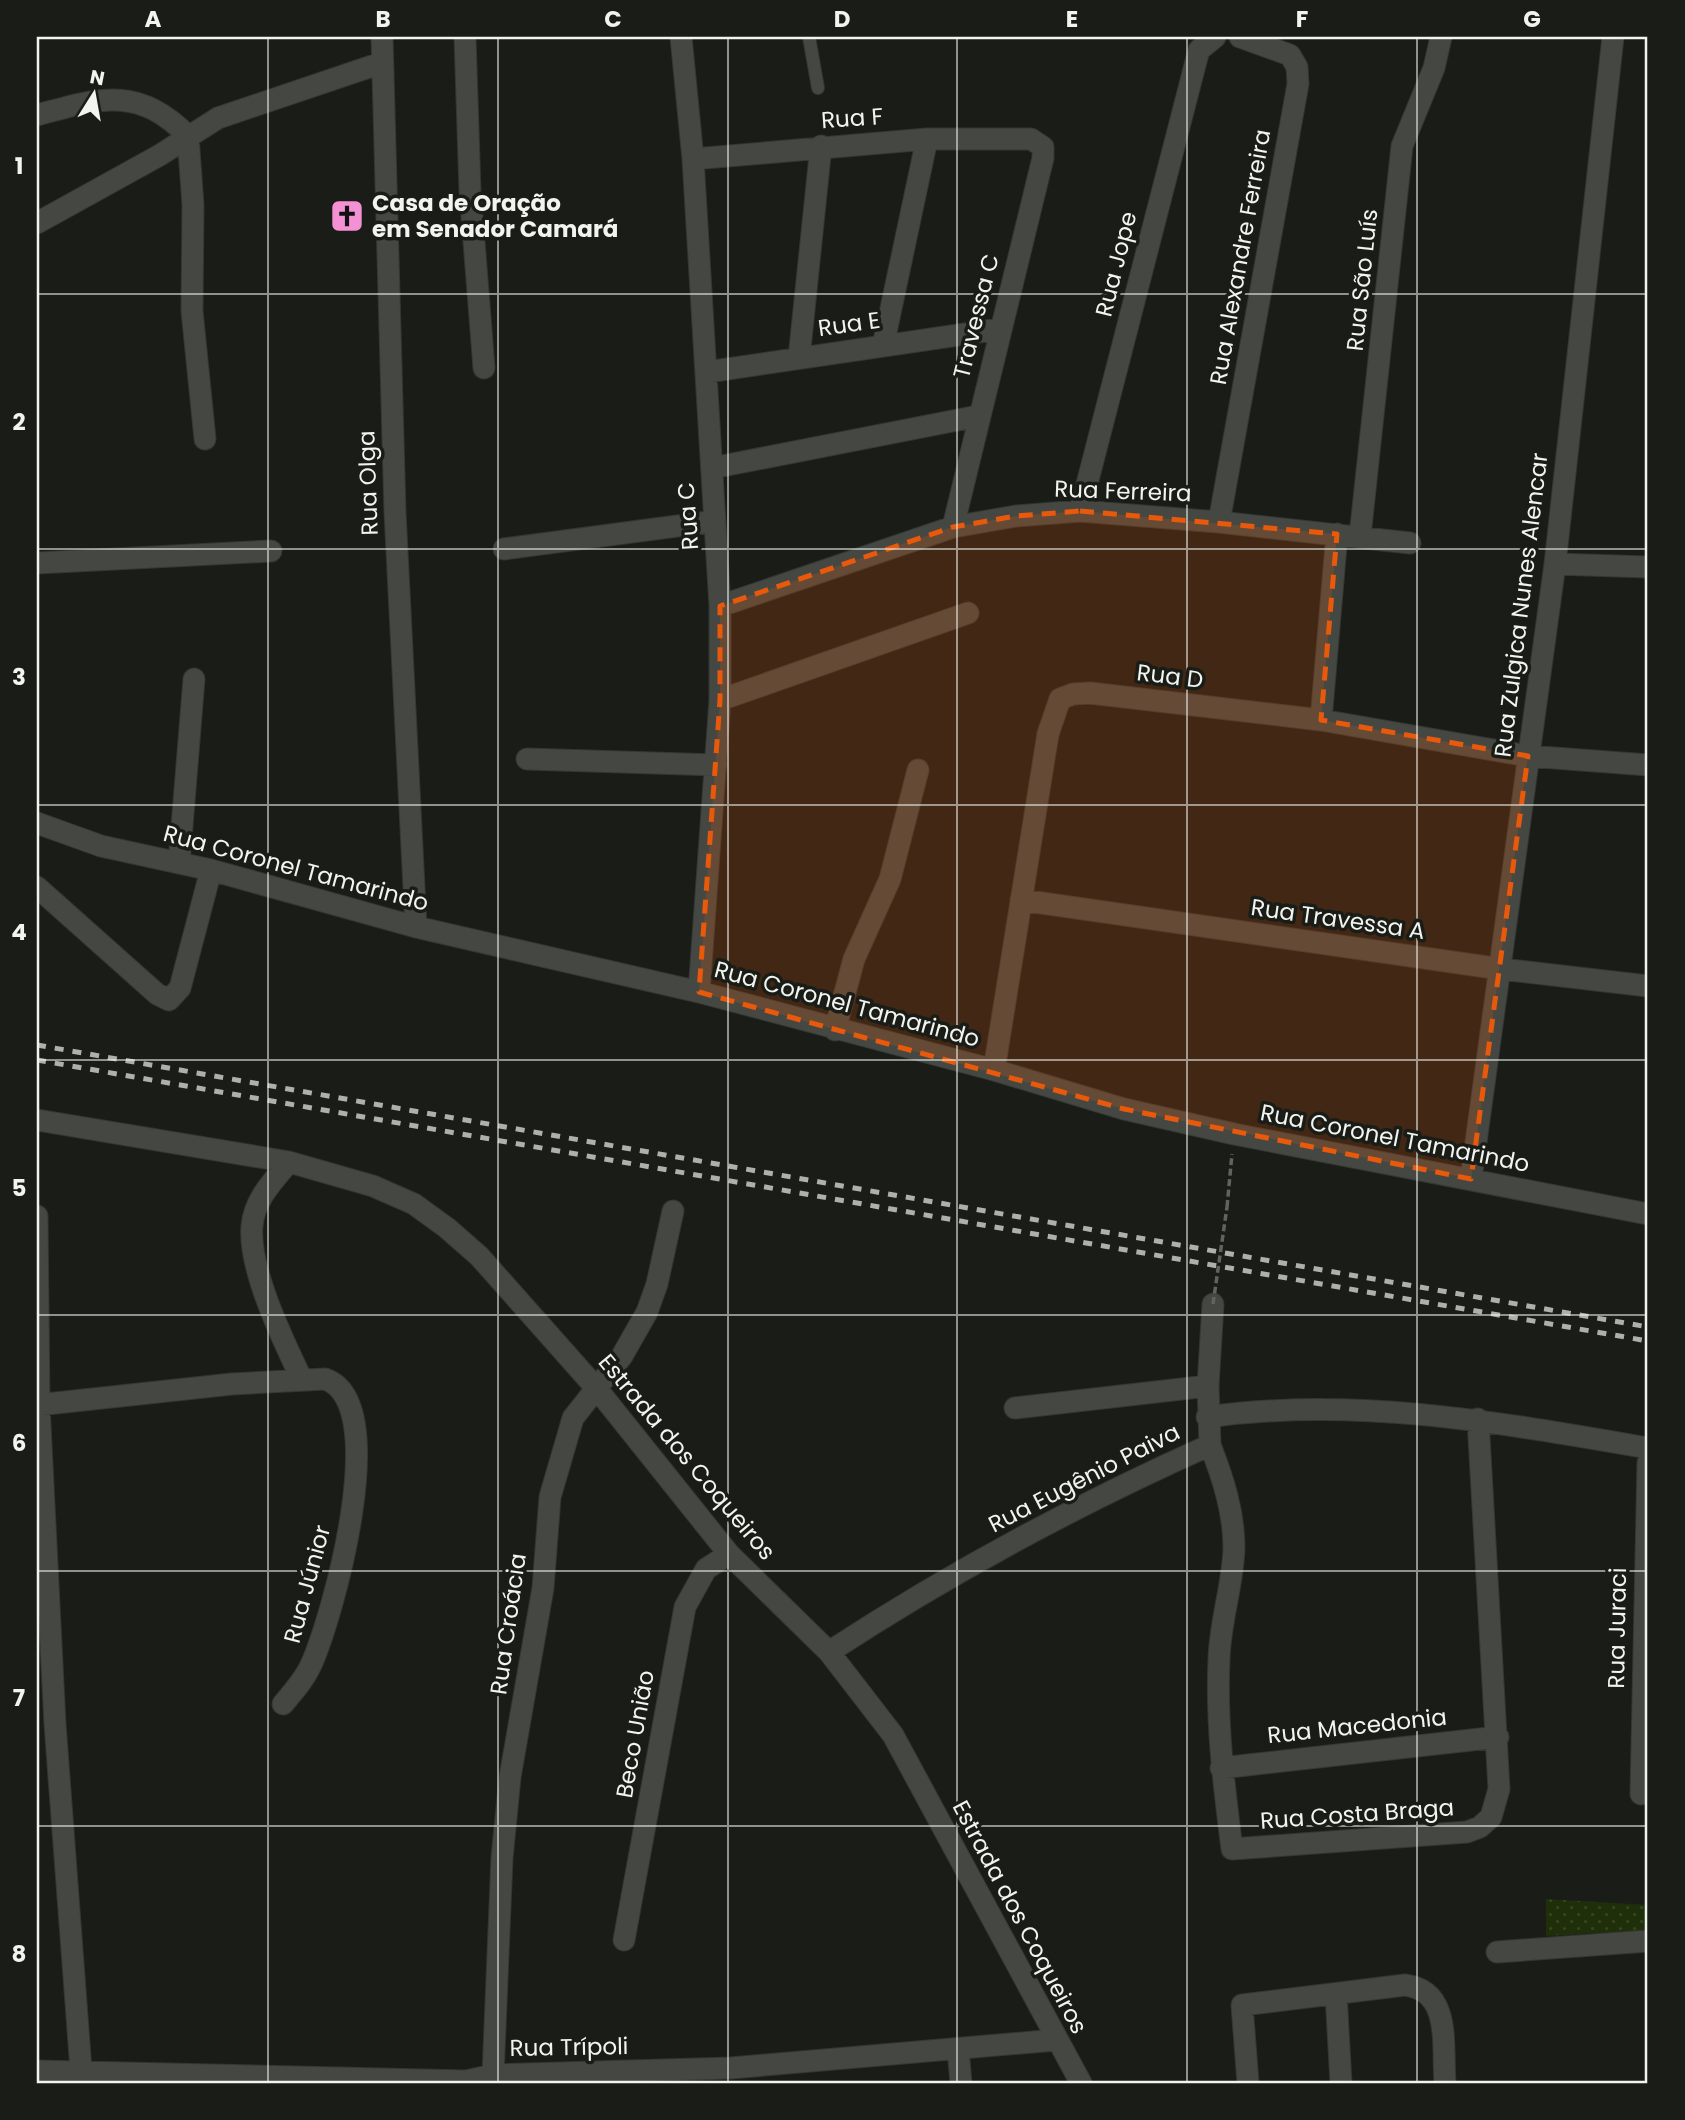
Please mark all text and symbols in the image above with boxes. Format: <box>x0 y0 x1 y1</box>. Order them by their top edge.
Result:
text: A <box>145 3 162 35</box>
text: B <box>375 3 391 35</box>
text: C <box>604 3 622 35</box>
text: D <box>834 3 850 35</box>
text: E <box>1066 3 1078 35</box>
text: F <box>1296 3 1308 35</box>
text: G <box>1523 3 1541 35</box>
north arrow <box>60 60 130 130</box>
text: N <box>88 63 107 92</box>
street label: Rua F <box>820 100 884 136</box>
street label: Rua Alexandre Ferreira <box>1202 127 1278 387</box>
text: 1 <box>15 150 23 182</box>
place label: Casa de Oração em Senador Camará <box>372 187 618 245</box>
church icon: Casa de Oração em Senador Camará <box>328 197 366 235</box>
street label: Rua São Luís <box>1339 207 1385 353</box>
street label: Rua Jope <box>1088 208 1144 320</box>
street label: Travessa C <box>945 250 1007 382</box>
street label: Rua E <box>816 304 882 344</box>
text: 2 <box>12 406 26 438</box>
street label: Rua Olga <box>350 430 386 536</box>
street label: Rua Zulgica Nunes Alencar <box>1486 451 1556 759</box>
street label: Rua Ferreira <box>1054 473 1192 509</box>
street label: Rua C <box>670 481 706 551</box>
street label: Rua D <box>1135 656 1205 696</box>
text: 3 <box>12 661 26 693</box>
street label: Rua Coronel Tamarindo <box>160 817 432 919</box>
street label: Rua Travessa A <box>1249 891 1427 947</box>
text: 4 <box>11 916 27 948</box>
street label: Rua Coronel Tamarindo <box>711 953 983 1055</box>
street label: Rua Coronel Tamarindo <box>1258 1096 1532 1180</box>
text: 5 <box>12 1172 26 1204</box>
street label: Estrada dos Coqueiros <box>591 1347 783 1567</box>
street label: Rua Eugênio Paiva <box>983 1416 1185 1540</box>
text: 6 <box>12 1427 26 1459</box>
street label: Rua Júnior <box>276 1521 338 1647</box>
street label: Rua Croácia <box>482 1551 534 1697</box>
street label: Rua Juraci <box>1600 1567 1634 1689</box>
street label: Beco União <box>608 1668 662 1800</box>
text: 7 <box>13 1682 25 1714</box>
street label: Rua Macedonia <box>1266 1701 1448 1751</box>
street label: Rua Costa Braga <box>1259 1791 1455 1837</box>
street label: Estrada dos Coqueiros <box>945 1795 1095 2039</box>
text: 8 <box>12 1938 26 1970</box>
street label: Rua Trípoli <box>509 2030 629 2064</box>

